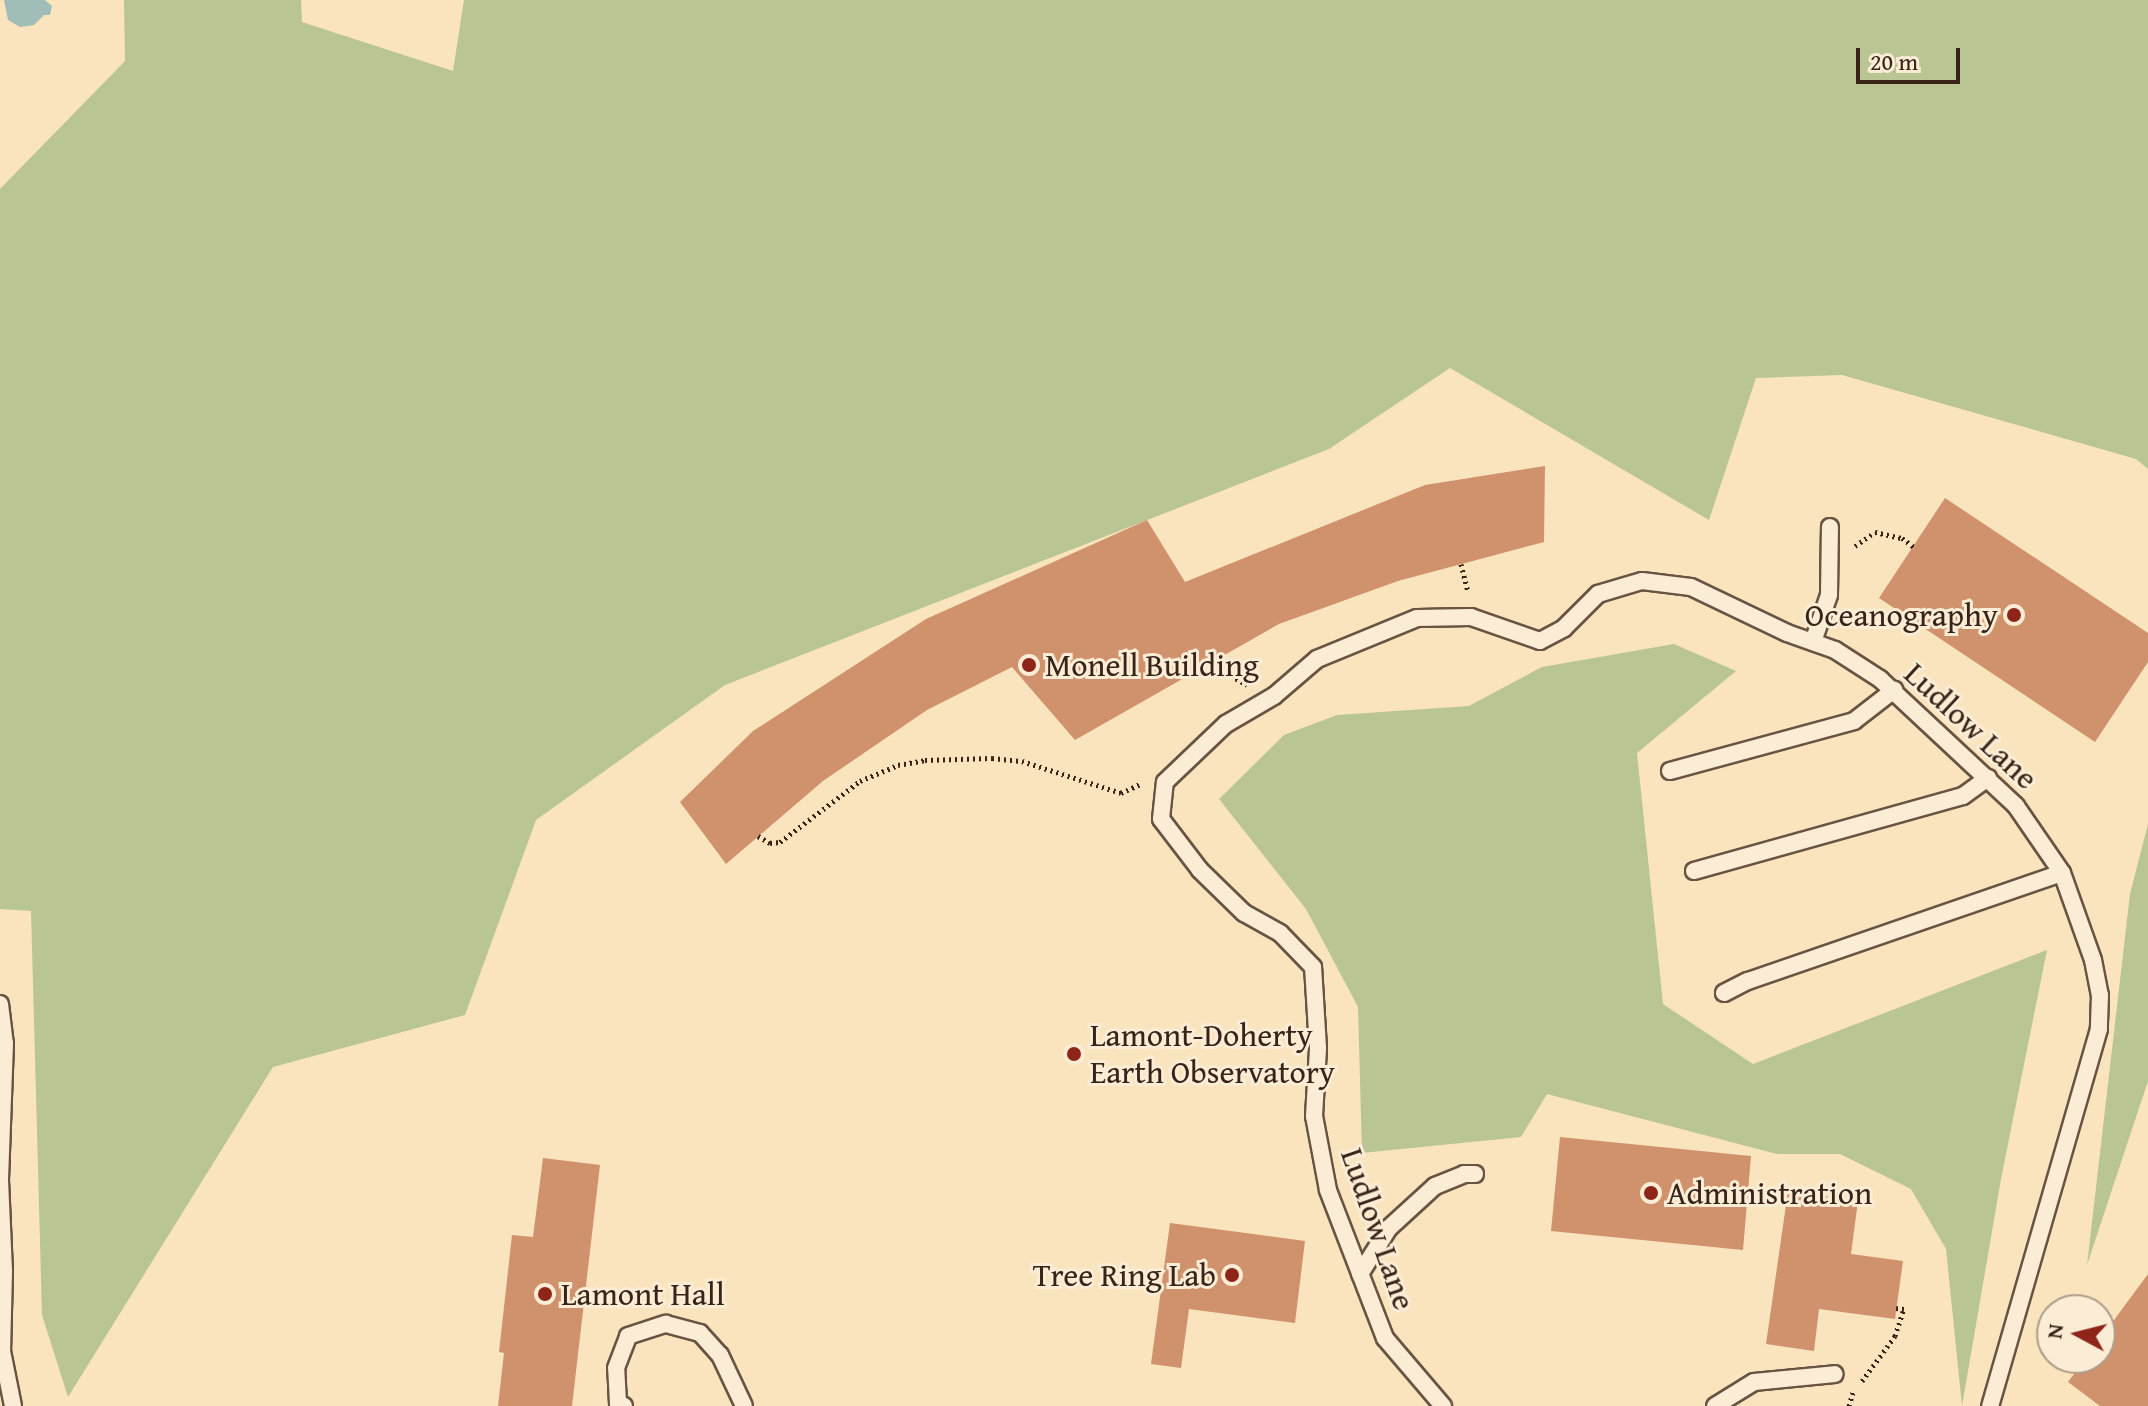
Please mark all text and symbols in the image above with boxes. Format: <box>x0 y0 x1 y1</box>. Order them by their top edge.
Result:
scale bar <box>1860 32 1964 82</box>
text: 20 m <box>1870 44 1918 79</box>
place label: Oceanography <box>1805 596 1998 634</box>
marker: Oceanography <box>2005 606 2023 624</box>
place label: Monell Building <box>1045 646 1259 684</box>
street label: Ludlow Lane <box>1896 655 2046 797</box>
marker: Monell Building <box>1020 656 1038 674</box>
place label: Lamont-Doherty Earth Observatory <box>1090 1017 1335 1092</box>
marker: Lamont-Doherty Earth Observatory <box>1065 1045 1083 1063</box>
street label: Ludlow Lane <box>1332 1143 1424 1315</box>
place label: Administration <box>1667 1174 1872 1212</box>
marker: Administration <box>1642 1184 1660 1202</box>
place label: Tree Ring Lab <box>1033 1256 1216 1294</box>
marker: Tree Ring Lab <box>1223 1266 1241 1284</box>
place label: Lamont Hall <box>561 1275 725 1313</box>
marker: Lamont Hall <box>536 1285 554 1303</box>
north arrow <box>2036 1294 2116 1374</box>
text: N <box>2037 1322 2071 1341</box>

